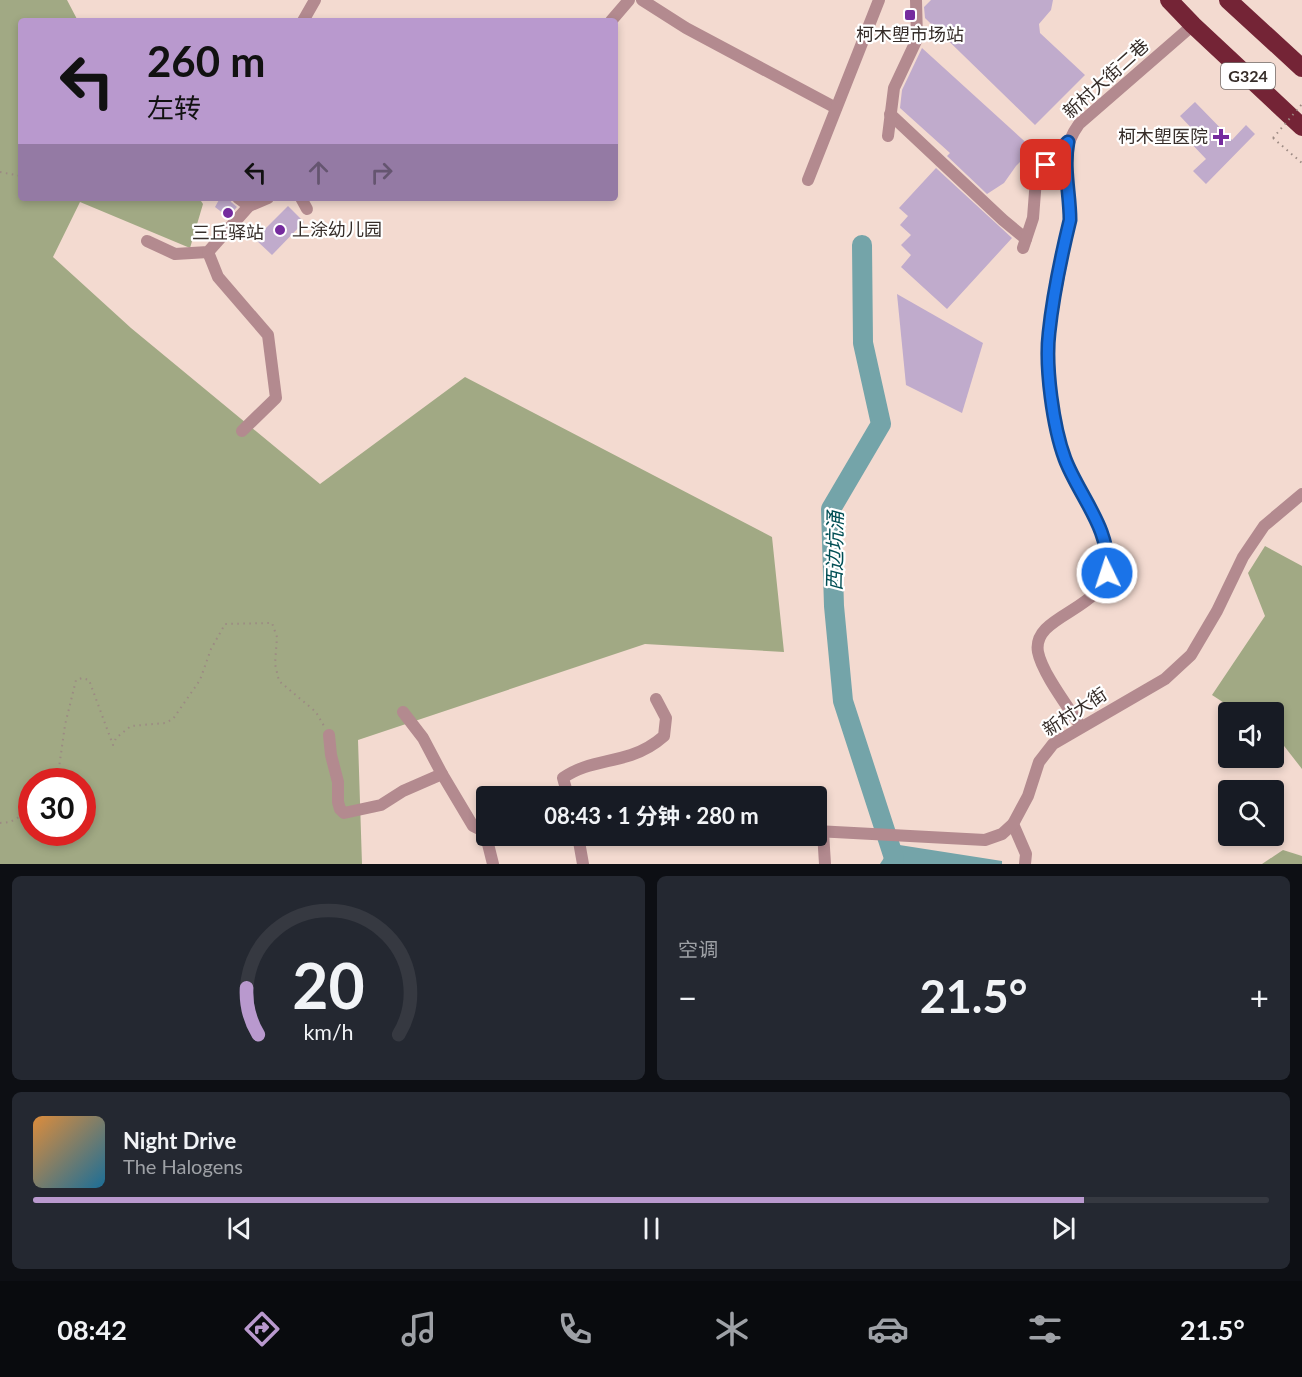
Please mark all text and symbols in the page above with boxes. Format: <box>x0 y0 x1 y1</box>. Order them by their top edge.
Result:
marker: 柯木塱市场站 <box>903 8 917 22</box>
place label: 柯木塱市场站 <box>856 23 964 45</box>
street label: 新村大街二巷 <box>1058 34 1153 123</box>
text: 260 m <box>147 36 265 86</box>
icon: left <box>48 42 126 120</box>
road number: G324 <box>1221 63 1275 89</box>
text: 左转 <box>147 91 201 124</box>
place label: 柯木塱医院 <box>1118 125 1208 147</box>
marker: 柯木塱医院 <box>1212 128 1230 146</box>
pin <box>1020 139 1071 190</box>
icon: arrive <box>1029 148 1062 181</box>
icon: left <box>239 156 272 189</box>
icon: ahead <box>302 156 335 189</box>
icon: right <box>365 156 398 189</box>
marker: 三丘驿站 <box>221 206 235 220</box>
place label: 上涂幼儿园 <box>292 218 382 240</box>
place label: 三丘驿站 <box>192 221 264 243</box>
marker: 上涂幼儿园 <box>273 223 287 237</box>
water label: 西边坑涌 <box>821 509 847 591</box>
position arrow <box>1075 541 1139 605</box>
street label: 新村大街 <box>1038 682 1111 740</box>
map controls <box>1218 702 1284 846</box>
button: sound <box>1218 702 1284 768</box>
speed limit sign: 30 <box>18 768 96 846</box>
button: search <box>1218 780 1284 846</box>
text: 08:43 · 1 分钟 · 280 m <box>544 802 759 829</box>
text: 空调 <box>678 937 718 961</box>
text: 20 <box>292 947 365 1022</box>
text: 21.5° <box>920 969 1027 1023</box>
text: − <box>678 977 697 1017</box>
text: + <box>1250 977 1269 1017</box>
text: km/h <box>303 1019 354 1045</box>
text: Night Drive <box>123 1127 236 1154</box>
text: The Halogens <box>123 1154 243 1178</box>
icon: previous <box>223 1212 256 1245</box>
icon: pause <box>635 1212 668 1245</box>
icon: next <box>1047 1212 1080 1245</box>
icon: directions <box>241 1308 283 1350</box>
icon: music <box>398 1308 440 1350</box>
icon: phone <box>554 1308 596 1350</box>
icon: climate <box>711 1308 753 1350</box>
icon: car <box>867 1308 909 1350</box>
icon: filters <box>1024 1308 1066 1350</box>
text: 08:42 <box>57 1313 127 1346</box>
text: 21.5° <box>1180 1313 1245 1346</box>

